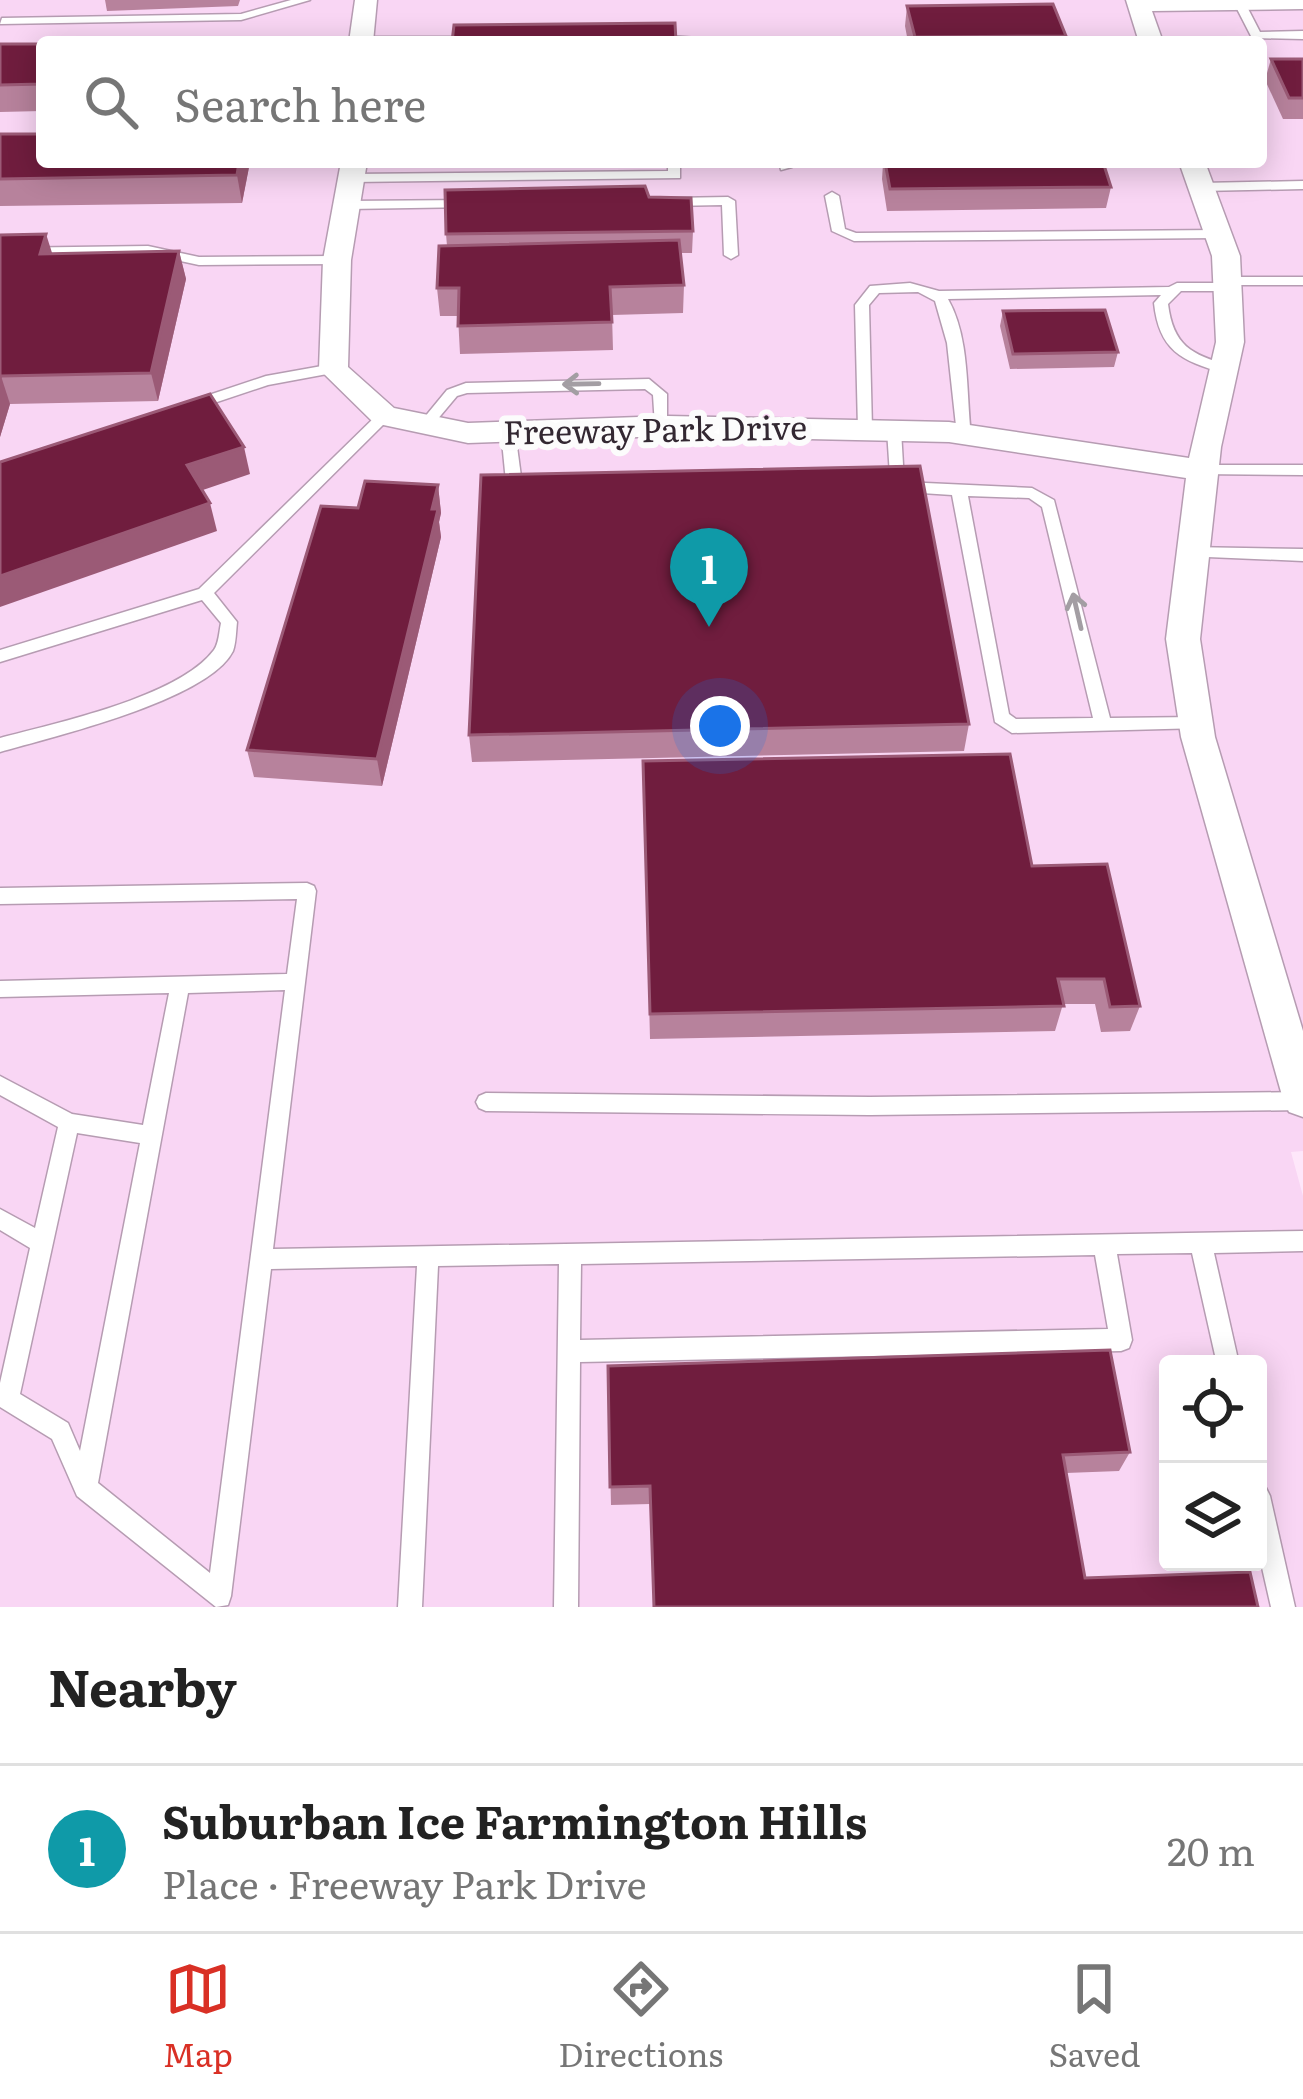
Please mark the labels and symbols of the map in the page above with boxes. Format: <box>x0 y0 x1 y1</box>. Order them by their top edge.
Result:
one-way arrow <box>562 373 601 396</box>
street label: Freeway Park Drive <box>502 400 807 455</box>
pin: 1 <box>670 528 748 627</box>
one-way arrow <box>1065 592 1087 630</box>
your location <box>690 696 750 756</box>

